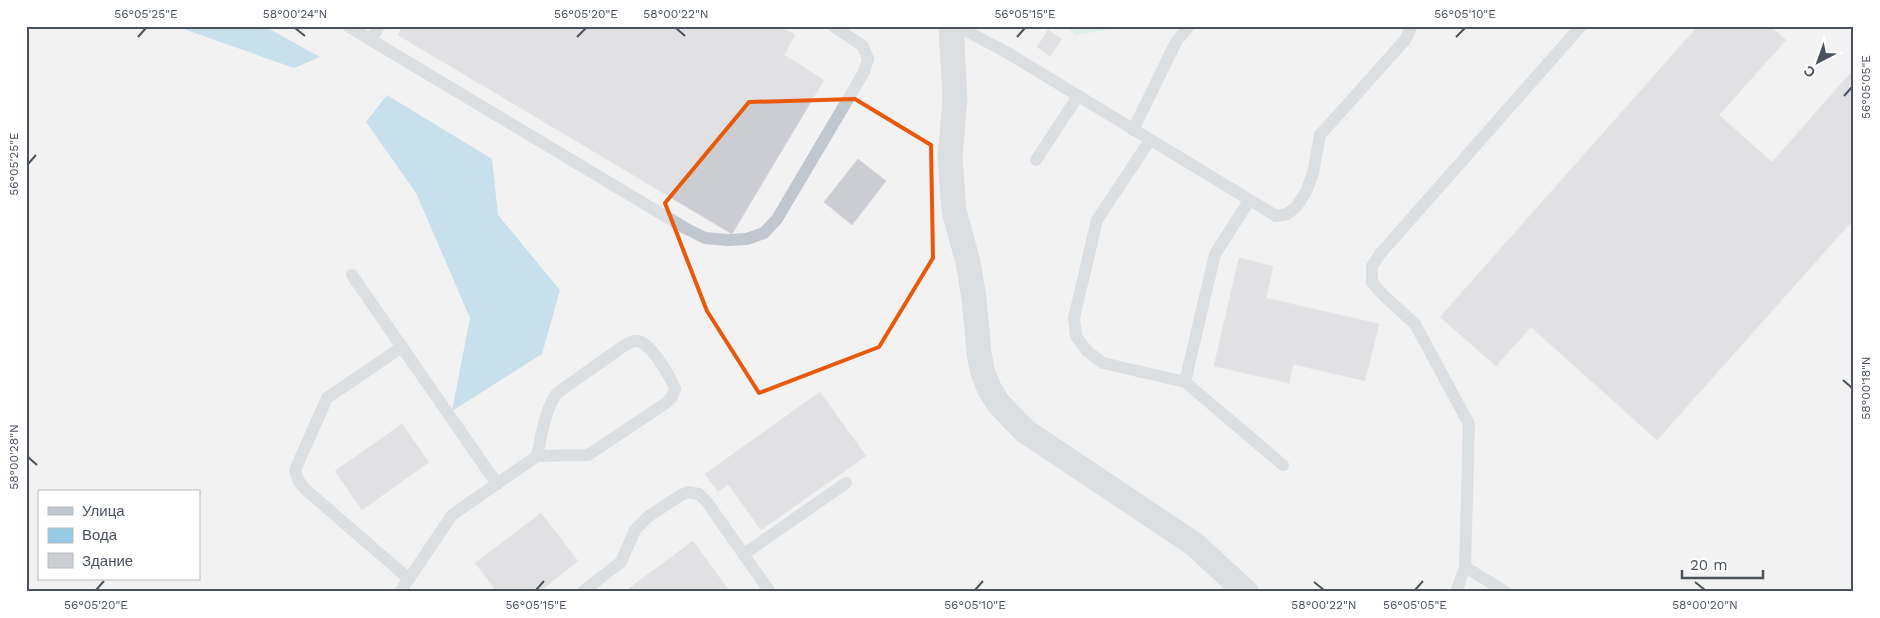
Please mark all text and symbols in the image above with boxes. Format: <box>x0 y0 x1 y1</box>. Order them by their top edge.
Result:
text: 56°05'25"E <box>114 7 178 21</box>
text: 58°00'24"N <box>263 7 327 21</box>
text: 56°05'20"E <box>554 7 618 21</box>
text: 58°00'22"N <box>643 7 709 21</box>
text: 56°05'15"E <box>994 7 1056 21</box>
text: 56°05'10"E <box>1434 7 1496 21</box>
north arrow <box>1792 38 1842 88</box>
text: 56°05'05"E <box>1859 55 1873 119</box>
text: С <box>1800 62 1819 81</box>
text: 56°05'25"E <box>7 132 21 196</box>
text: 58°00'18"N <box>1859 356 1873 420</box>
text: 58°00'28"N <box>7 424 21 490</box>
legend <box>38 490 200 580</box>
text: Улица <box>82 502 125 520</box>
text: Вода <box>82 526 118 544</box>
scale bar <box>1682 548 1764 580</box>
text: Здание <box>82 552 133 570</box>
text: 20 m <box>1690 556 1728 574</box>
text: 56°05'20"E <box>64 598 128 612</box>
text: 56°05'15"E <box>505 598 567 612</box>
text: 56°05'10"E <box>944 598 1006 612</box>
text: 58°00'22"N <box>1291 598 1357 612</box>
text: 56°05'05"E <box>1383 598 1447 612</box>
text: 58°00'20"N <box>1672 598 1738 612</box>

